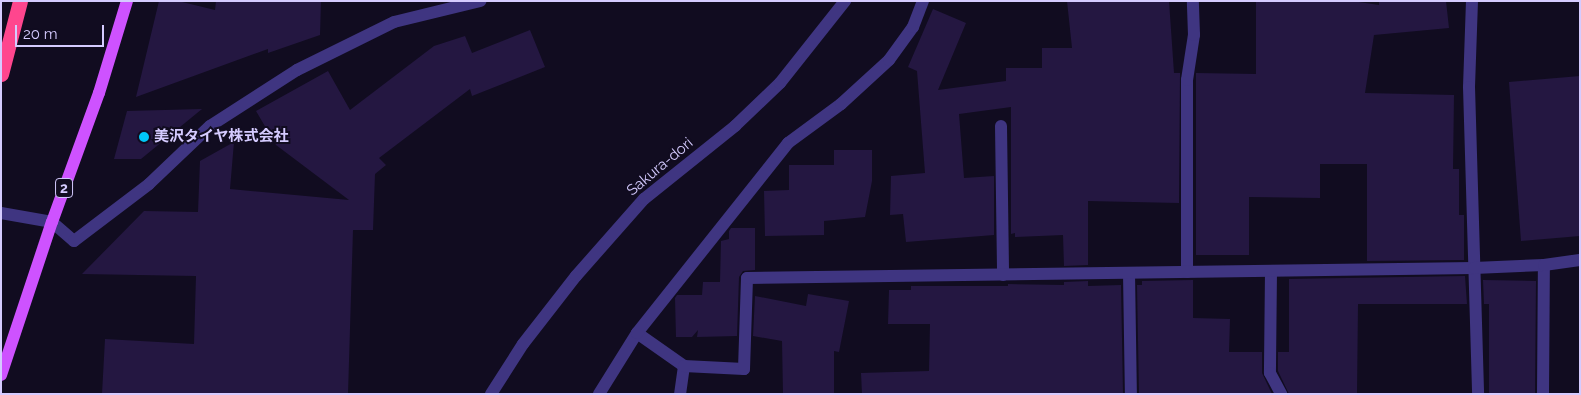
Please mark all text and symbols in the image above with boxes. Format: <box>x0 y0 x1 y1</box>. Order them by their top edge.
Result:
scale bar <box>18 15 106 47</box>
text: 20 m <box>23 25 58 43</box>
place label: 美沢タイヤ株式会社 <box>154 128 289 146</box>
marker: 美沢タイヤ株式会社 <box>138 131 150 143</box>
street label: Sakura-dori <box>623 134 697 200</box>
road number: 2 <box>54 177 74 200</box>

